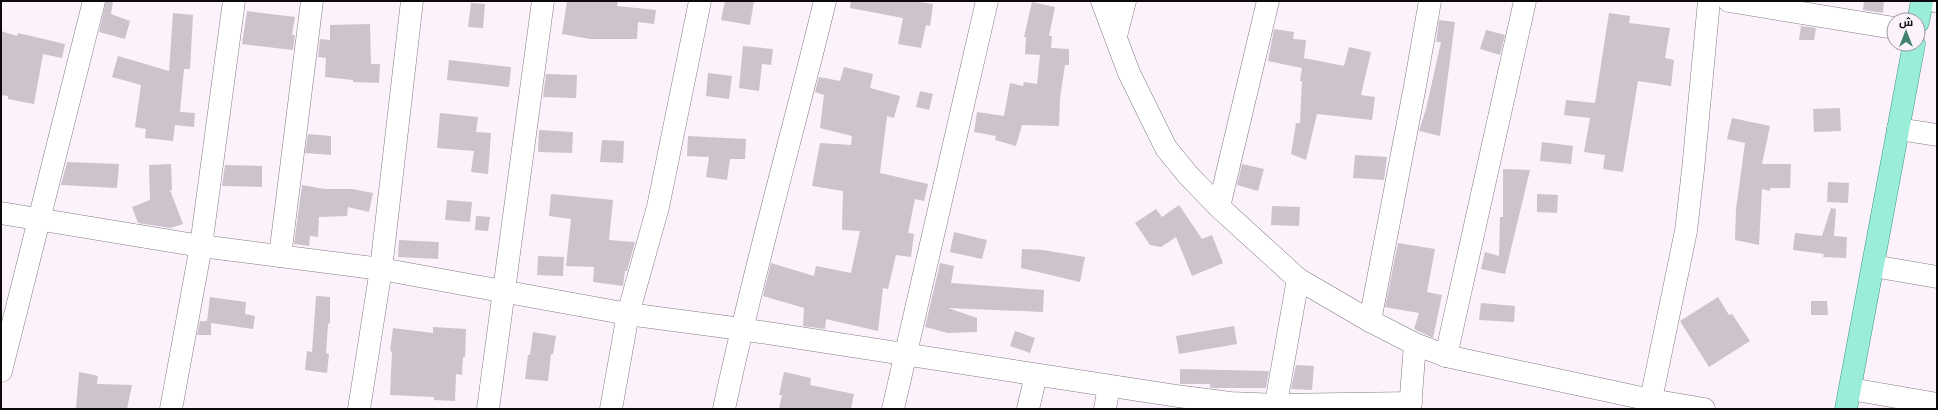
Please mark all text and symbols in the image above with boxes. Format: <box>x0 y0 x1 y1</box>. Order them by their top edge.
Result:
north arrow <box>1886 12 1926 52</box>
text: ش <box>1899 15 1913 30</box>

